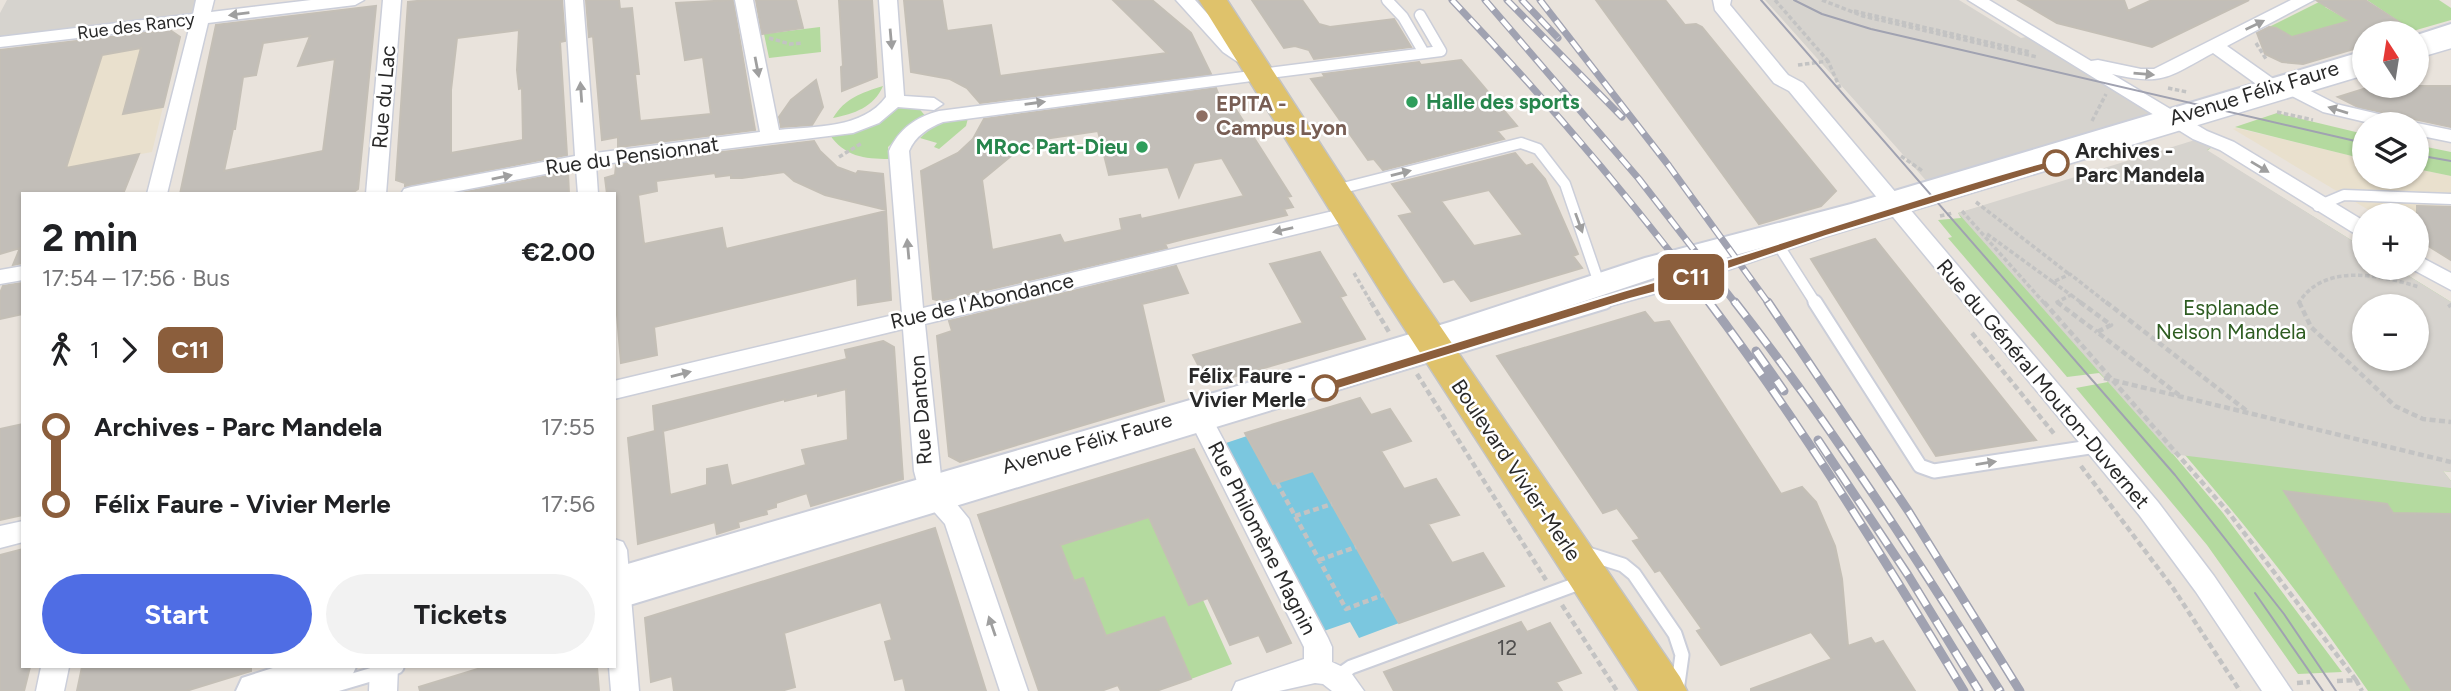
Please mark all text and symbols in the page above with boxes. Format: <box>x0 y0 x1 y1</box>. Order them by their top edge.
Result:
street label: Rue des Rancy <box>76 8 197 44</box>
one-way arrow <box>228 8 250 19</box>
one-way arrow <box>2245 19 2265 30</box>
north arrow <box>2352 21 2429 98</box>
map controls <box>2352 21 2429 371</box>
one-way arrow <box>886 28 897 50</box>
street label: Rue du Lac <box>367 44 400 150</box>
street label: Avenue Félix Faure <box>2166 55 2342 130</box>
one-way arrow <box>752 56 763 78</box>
one-way arrow <box>2133 69 2155 80</box>
one-way arrow <box>575 81 586 103</box>
place label: Halle des sports <box>1426 89 1580 114</box>
place label: EPITA - Campus Lyon <box>1216 91 1347 140</box>
marker: Halle des sports <box>1404 94 1420 110</box>
one-way arrow <box>1024 98 1046 109</box>
one-way arrow <box>2327 104 2348 114</box>
marker: EPITA - Campus Lyon <box>1194 108 1210 124</box>
button: layers <box>2352 112 2429 189</box>
street label: Rue du Pensionnat <box>544 131 720 180</box>
place label: MRoc Part-Dieu <box>975 134 1128 159</box>
place label: Archives - Parc Mandela <box>2075 138 2205 187</box>
marker: MRoc Part-Dieu <box>1134 139 1150 155</box>
marker: Archives - Parc Mandela <box>2043 150 2069 176</box>
one-way arrow <box>2251 160 2270 173</box>
one-way arrow <box>1390 167 1412 178</box>
one-way arrow <box>491 171 513 182</box>
button: + <box>2352 203 2429 280</box>
one-way arrow <box>1574 212 1585 233</box>
text: 2 min <box>42 215 138 261</box>
one-way arrow <box>1272 224 1294 235</box>
text: €2.00 <box>522 236 595 268</box>
one-way arrow <box>902 238 913 260</box>
line badge: C11 <box>1651 254 1731 300</box>
street label: Rue du Général Mouton-Duvernet <box>1932 254 2155 513</box>
text: C11 <box>1672 262 1710 291</box>
text: 17:54 – 17:56 · Bus <box>42 264 230 292</box>
street label: Rue de l'Abondance <box>888 267 1076 334</box>
button: − <box>2352 294 2429 371</box>
park label: Esplanade Nelson Mandela <box>2156 295 2306 344</box>
icon: walk <box>42 331 80 369</box>
icon: forward <box>110 331 148 369</box>
text: C11 <box>172 335 209 364</box>
text: 1 <box>90 336 100 364</box>
street label: Rue Danton <box>904 354 937 466</box>
place label: Félix Faure - Vivier Merle <box>1188 363 1306 412</box>
one-way arrow <box>670 368 692 379</box>
street label: Boulevard Vivier-Merle <box>1446 374 1586 565</box>
marker: Félix Faure - Vivier Merle <box>1312 375 1338 401</box>
street label: Avenue Félix Faure <box>999 406 1175 479</box>
text: Archives - Parc Mandela <box>94 411 382 443</box>
text: 17:55 <box>541 413 595 441</box>
street label: Rue Philomène Magnin <box>1203 437 1322 639</box>
one-way arrow <box>1975 457 1997 468</box>
text: Félix Faure - Vivier Merle <box>94 488 391 520</box>
text: 17:56 <box>541 490 595 518</box>
button: Start <box>42 574 312 654</box>
button: Tickets <box>326 574 595 654</box>
one-way arrow <box>986 616 997 637</box>
house number: 12 <box>1497 635 1517 660</box>

